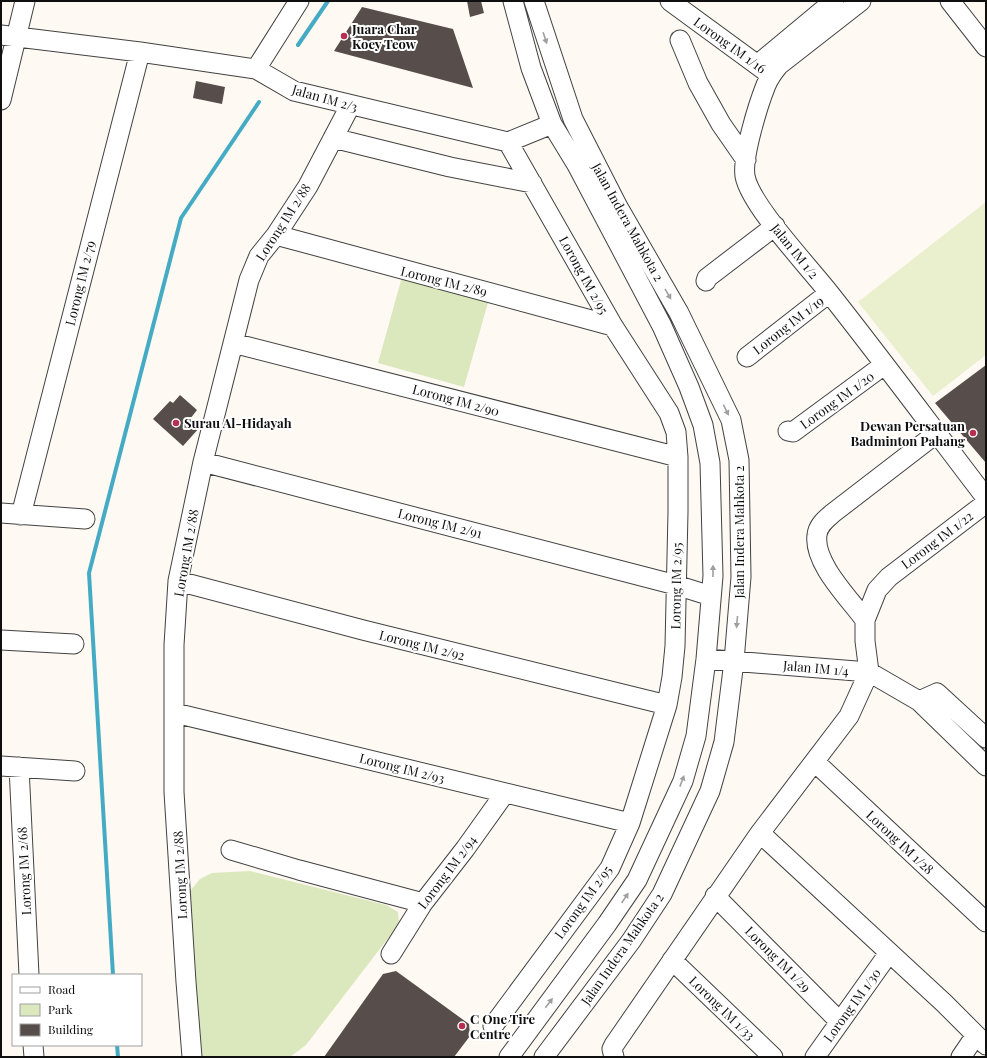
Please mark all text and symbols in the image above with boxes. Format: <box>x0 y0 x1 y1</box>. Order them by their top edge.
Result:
street label: Lorong IM 1/16 <box>691 13 770 77</box>
place label: Juara Char Koey Teow <box>351 20 417 52</box>
marker: Juara Char Koey Teow <box>339 31 349 41</box>
one-way arrow <box>542 33 548 45</box>
street label: Jalan IM 2/3 <box>290 80 360 115</box>
street label: Jalan Indera Mahkota 2 <box>588 159 668 284</box>
street label: Lorong IM 2/88 <box>251 180 314 264</box>
street label: Jalan IM 1/2 <box>767 219 823 282</box>
street label: Lorong IM 2/95 <box>556 233 613 317</box>
street label: Lorong IM 2/79 <box>61 239 98 327</box>
street label: Lorong IM 2/89 <box>399 262 489 299</box>
one-way arrow <box>664 288 671 300</box>
street label: Lorong IM 1/19 <box>749 292 826 358</box>
street label: Lorong IM 1/20 <box>796 367 877 432</box>
street label: Lorong IM 2/90 <box>411 380 502 419</box>
one-way arrow <box>723 404 729 415</box>
place label: Surau Al-Hidayah <box>184 414 292 431</box>
place label: Dewan Persatuan Badminton Pahang <box>850 417 966 449</box>
marker: Surau Al-Hidayah <box>171 418 181 428</box>
marker: Dewan Persatuan Badminton Pahang <box>968 428 978 438</box>
street label: Jalan Indera Mahkota 2 <box>730 466 747 599</box>
street label: Lorong IM 2/91 <box>396 504 484 541</box>
street label: Lorong IM 1/22 <box>897 507 976 572</box>
street label: Lorong IM 2/88 <box>169 508 202 598</box>
street label: Lorong IM 2/95 <box>666 542 685 630</box>
one-way arrow <box>710 564 716 577</box>
one-way arrow <box>734 616 741 628</box>
street label: Lorong IM 2/92 <box>378 626 467 663</box>
street label: Jalan IM 1/4 <box>782 656 850 679</box>
street label: Lorong IM 2/93 <box>358 749 447 786</box>
one-way arrow <box>680 775 686 787</box>
street label: Lorong IM 1/28 <box>863 806 938 878</box>
street label: Lorong IM 2/68 <box>13 826 34 916</box>
street label: Lorong IM 2/88 <box>169 830 190 920</box>
street label: Lorong IM 2/94 <box>413 831 480 912</box>
street label: Lorong IM 2/95 <box>550 862 615 942</box>
street label: Jalan Indera Mahkota 2 <box>576 889 667 1009</box>
one-way arrow <box>621 893 629 903</box>
street label: Lorong IM 1/29 <box>742 922 815 995</box>
street label: Lorong IM 1/30 <box>819 964 884 1045</box>
street label: Lorong IM 1/33 <box>686 972 759 1043</box>
legend <box>12 974 142 1046</box>
text: Road <box>48 981 75 997</box>
one-way arrow <box>545 998 553 1008</box>
text: Park <box>48 1001 73 1017</box>
place label: C One Tire Centre <box>470 1010 535 1042</box>
text: Building <box>48 1021 94 1037</box>
marker: C One Tire Centre <box>457 1021 467 1031</box>

